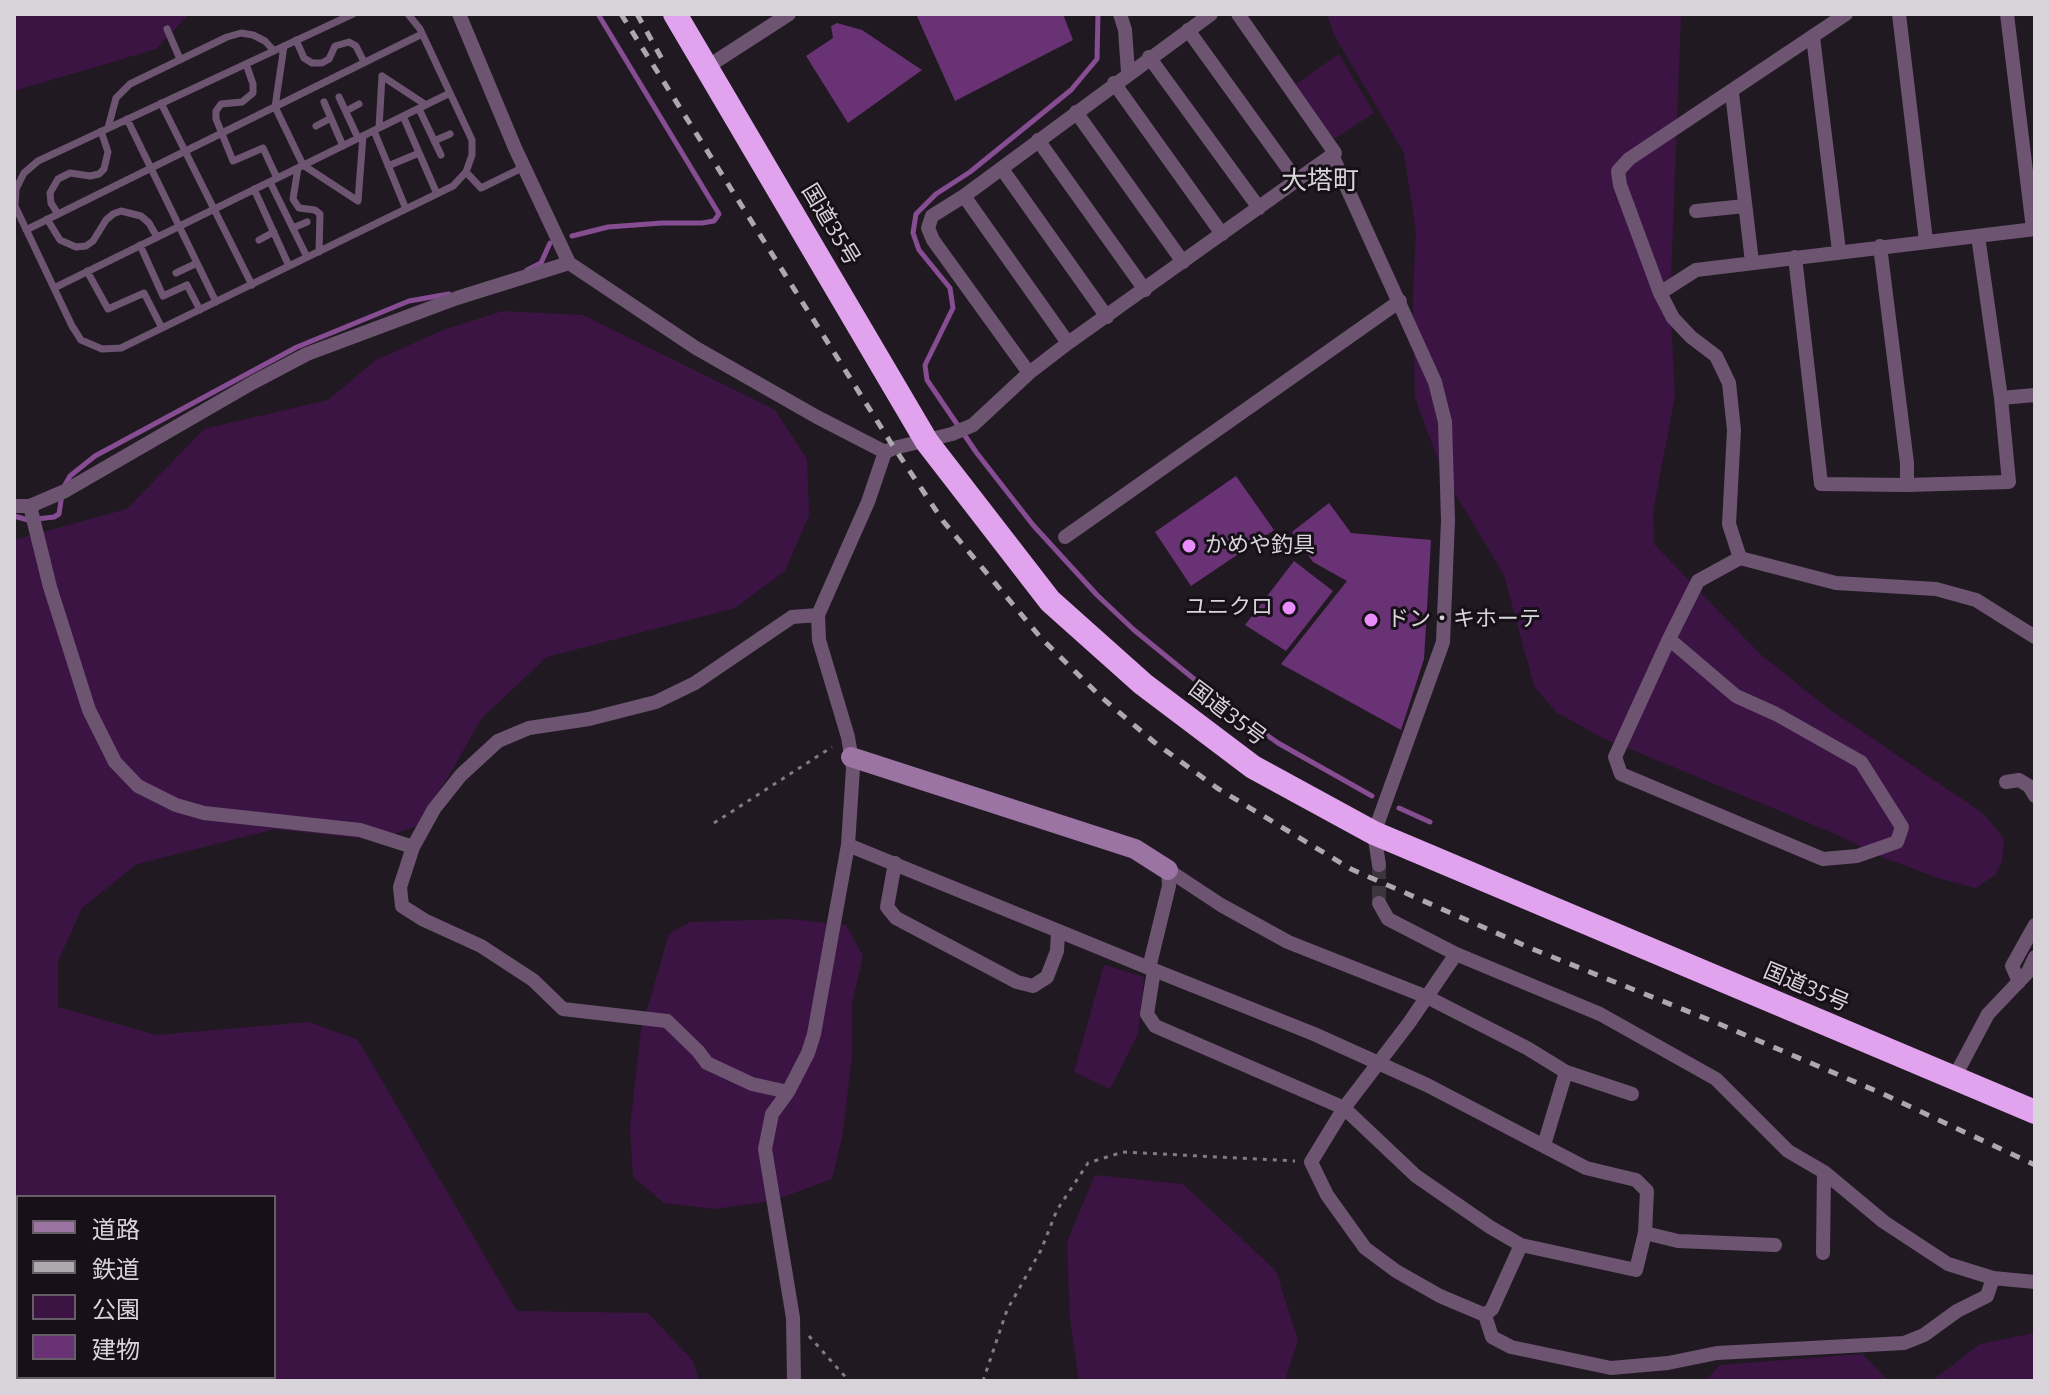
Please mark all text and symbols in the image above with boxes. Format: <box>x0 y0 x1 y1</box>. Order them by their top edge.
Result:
district label: 大塔町 <box>1281 166 1359 198</box>
street label: 国道35号 <box>795 180 865 270</box>
place label: かめや釣具 <box>1205 533 1315 559</box>
marker: かめや釣具 <box>1180 537 1198 555</box>
place label: ユニクロ <box>1185 595 1273 621</box>
marker: ユニクロ <box>1280 599 1298 617</box>
place label: ドン・キホーテ <box>1387 607 1541 633</box>
marker: ドン・キホーテ <box>1362 611 1380 629</box>
street label: 国道35号 <box>1183 676 1271 752</box>
street label: 国道35号 <box>1759 958 1853 1018</box>
legend <box>16 1195 276 1379</box>
text: 道路 <box>92 1216 140 1244</box>
text: 鉄道 <box>92 1256 140 1284</box>
text: 公園 <box>92 1296 140 1324</box>
text: 建物 <box>92 1336 140 1364</box>

